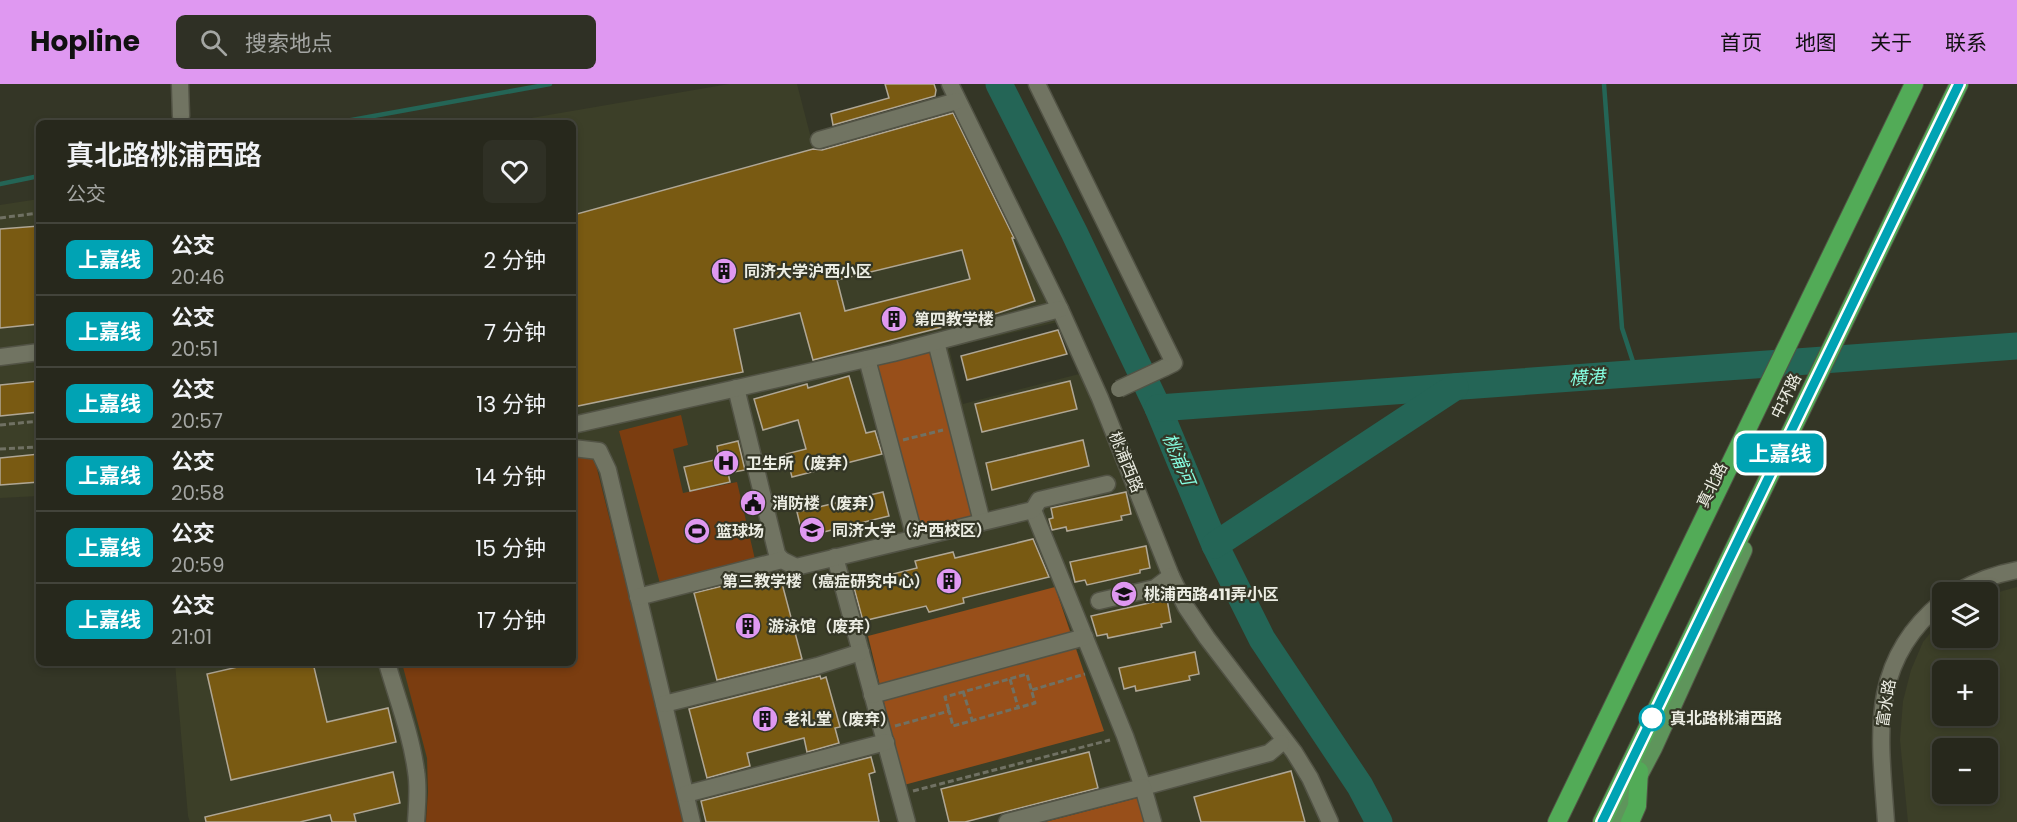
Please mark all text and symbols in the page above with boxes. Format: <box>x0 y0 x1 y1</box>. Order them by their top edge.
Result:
search box <box>176 15 596 69</box>
text: Hopline <box>30 22 140 61</box>
icon: search <box>197 26 230 59</box>
text: 搜索地点 <box>245 28 333 59</box>
text: 首页 <box>1720 28 1762 57</box>
text: 地图 <box>1795 28 1837 57</box>
text: 关于 <box>1870 28 1912 57</box>
text: 联系 <box>1945 28 1987 57</box>
text: 真北路桃浦西路 <box>66 136 262 175</box>
button: heart <box>483 140 546 203</box>
text: 公交 <box>66 180 106 208</box>
text: 公交 <box>171 230 215 261</box>
text: 上嘉线 <box>78 245 141 274</box>
text: 2 分钟 <box>483 245 546 276</box>
building icon: 同济大学沪西小区 <box>709 256 739 286</box>
place label: 同济大学沪西小区 <box>744 260 872 283</box>
text: 20:46 <box>171 263 225 291</box>
text: 公交 <box>171 302 215 333</box>
building icon: 第四教学楼 <box>879 304 909 334</box>
place label: 第四教学楼 <box>914 308 994 331</box>
text: 上嘉线 <box>78 317 141 346</box>
text: 7 分钟 <box>484 317 546 348</box>
text: 20:51 <box>171 335 218 363</box>
water label: 横港 <box>1568 363 1609 391</box>
street label: 中环路 <box>1765 369 1807 423</box>
text: 公交 <box>171 374 215 405</box>
text: 上嘉线 <box>78 389 141 418</box>
text: 13 分钟 <box>476 389 546 420</box>
text: 20:57 <box>171 407 223 435</box>
street label: 桃浦西路 <box>1103 428 1149 496</box>
water label: 桃浦河 <box>1157 429 1202 491</box>
line badge: 上嘉线 <box>1746 434 1814 472</box>
text: 上嘉线 <box>1749 439 1812 468</box>
text: 公交 <box>171 446 215 477</box>
hospital icon: 卫生所（废弃） <box>711 448 741 478</box>
place label: 卫生所（废弃） <box>746 452 858 475</box>
street label: 真北路 <box>1691 458 1733 512</box>
text: 上嘉线 <box>78 461 141 490</box>
text: 14 分钟 <box>475 461 546 492</box>
text: 20:58 <box>171 479 225 507</box>
public building icon: 消防楼（废弃） <box>738 488 768 518</box>
place label: 消防楼（废弃） <box>772 492 884 515</box>
school or university icon: 同济大学（沪西校区） <box>797 515 827 545</box>
sports icon: 篮球场 <box>682 516 712 546</box>
text: 公交 <box>171 518 215 549</box>
place label: 同济大学（沪西校区） <box>832 519 992 542</box>
place label: 篮球场 <box>716 520 764 543</box>
text: 上嘉线 <box>78 533 141 562</box>
text: 15 分钟 <box>475 533 546 564</box>
text: 20:59 <box>171 551 224 579</box>
building icon: 第三教学楼（癌症研究中心） <box>934 566 964 596</box>
place label: 第三教学楼（癌症研究中心） <box>722 570 930 593</box>
school or university icon: 桃浦西路411弄小区 <box>1109 579 1139 609</box>
map controls <box>1932 582 1998 804</box>
button: layers <box>1932 582 1998 648</box>
place label: 桃浦西路411弄小区 <box>1144 583 1279 606</box>
text: 公交 <box>171 590 215 621</box>
text: 上嘉线 <box>78 605 141 634</box>
text: 17 分钟 <box>477 605 546 636</box>
building icon: 游泳馆（废弃） <box>733 611 763 641</box>
place label: 游泳馆（废弃） <box>768 615 880 638</box>
text: 21:01 <box>171 623 212 651</box>
button: + <box>1932 660 1998 726</box>
street label: 富水路 <box>1871 677 1901 729</box>
building icon: 老礼堂（废弃） <box>750 704 780 734</box>
marker: 真北路桃浦西路 <box>1639 705 1665 731</box>
place label: 真北路桃浦西路 <box>1670 707 1782 730</box>
place label: 老礼堂（废弃） <box>784 708 896 731</box>
button: − <box>1932 738 1998 804</box>

